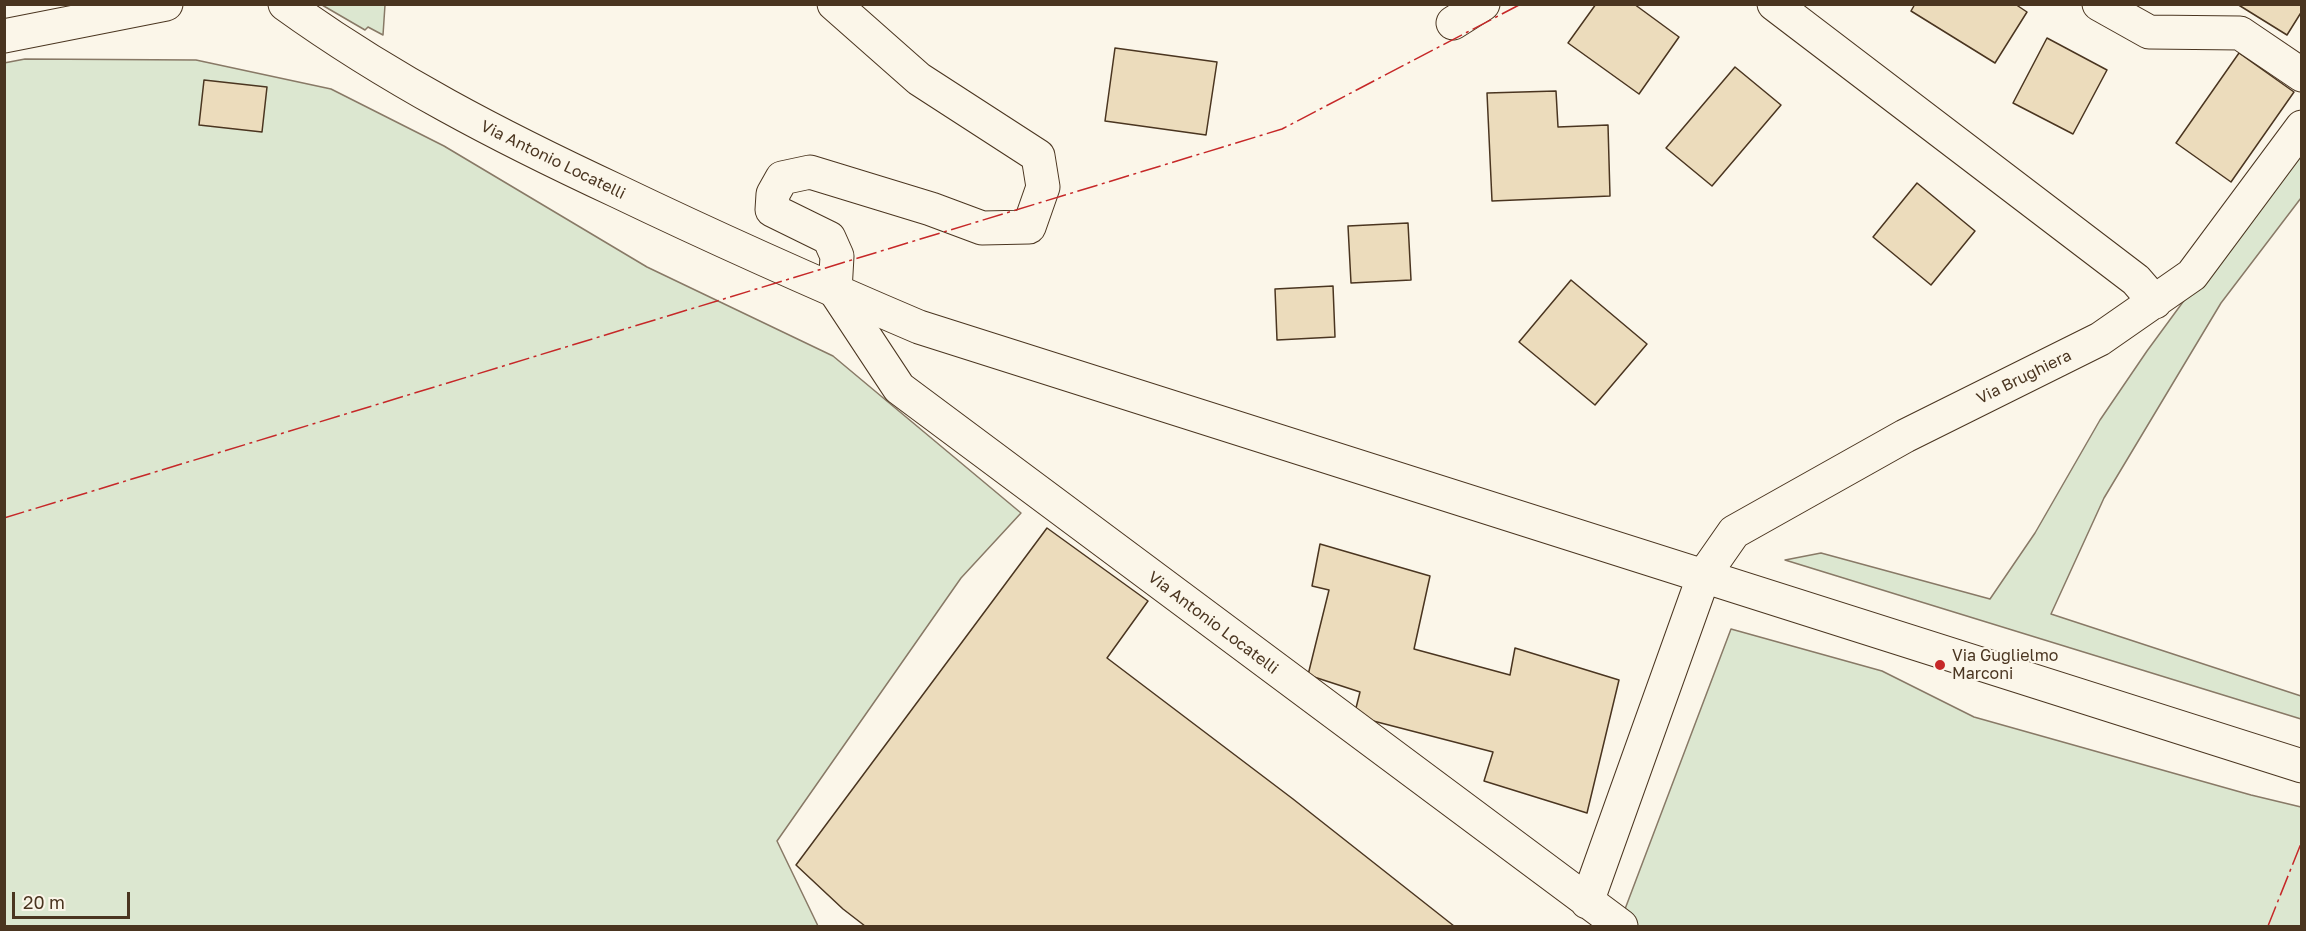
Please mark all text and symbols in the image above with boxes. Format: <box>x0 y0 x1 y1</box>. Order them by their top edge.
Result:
street label: Via Antonio Locatelli <box>478 117 628 203</box>
street label: Via Brughiera <box>1973 346 2075 408</box>
street label: Via Antonio Locatelli <box>1144 568 1282 678</box>
place label: Via Guglielmo Marconi <box>1952 646 2058 684</box>
marker: Via Guglielmo Marconi <box>1933 658 1947 672</box>
scale bar <box>15 880 134 918</box>
text: 20 m <box>23 891 65 913</box>

